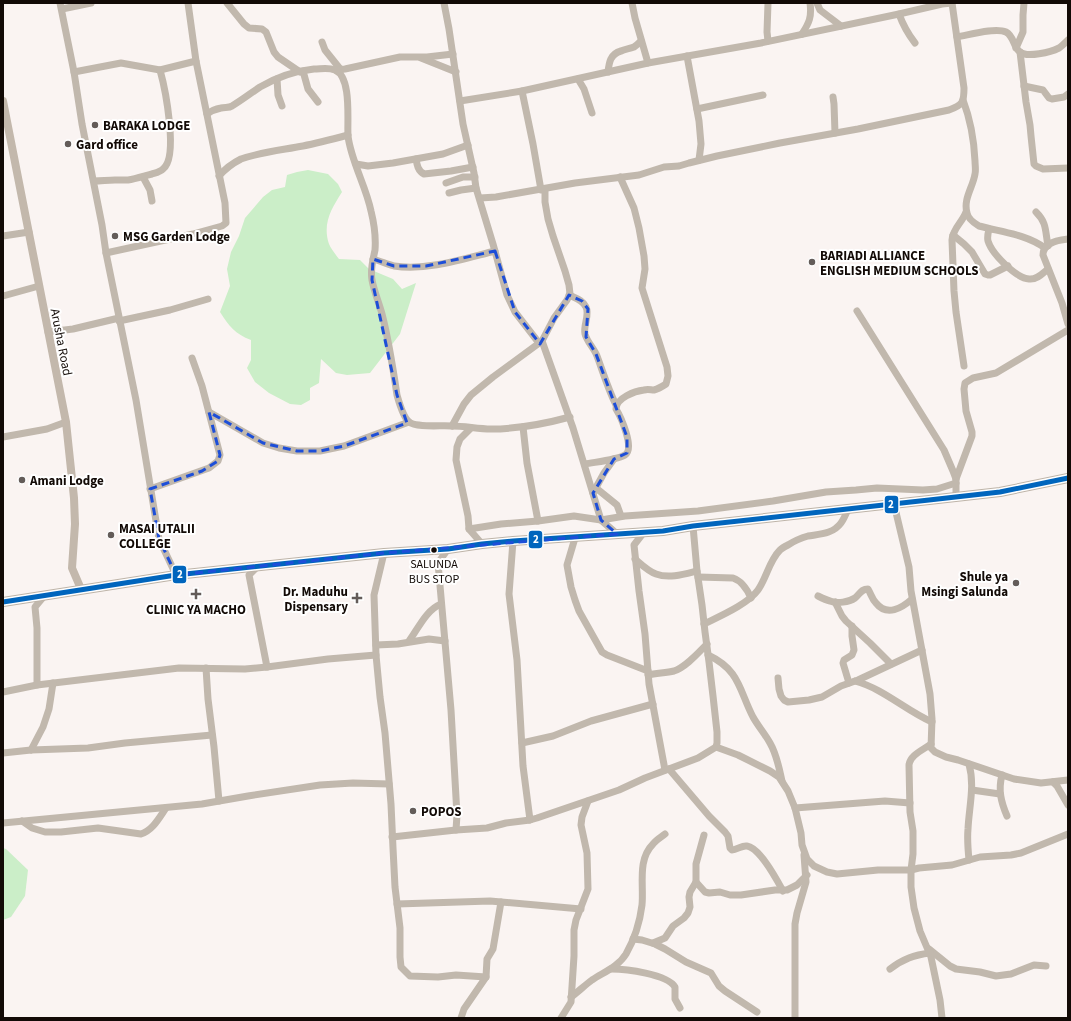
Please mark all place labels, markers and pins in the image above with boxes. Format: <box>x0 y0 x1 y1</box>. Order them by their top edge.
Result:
place label: BARAKA LODGE <box>103 117 190 135</box>
marker: BARAKA LODGE <box>90 120 100 130</box>
place label: Gard office <box>76 136 138 154</box>
marker: Gard office <box>63 139 73 149</box>
place label: MSG Garden Lodge <box>123 228 230 246</box>
marker: MSG Garden Lodge <box>110 231 120 241</box>
place label: BARIADI ALLIANCE ENGLISH MEDIUM SCHOOLS <box>820 247 979 280</box>
marker: BARIADI ALLIANCE ENGLISH MEDIUM SCHOOLS <box>807 257 817 267</box>
place label: Amani Lodge <box>29 472 104 490</box>
marker: Amani Lodge <box>17 475 27 485</box>
place label: MASAI UTALII COLLEGE <box>119 520 195 553</box>
marker: MASAI UTALII COLLEGE <box>106 530 116 540</box>
marker: SALUNDA BUS STOP <box>429 545 439 555</box>
place label: SALUNDA BUS STOP <box>409 556 459 588</box>
place label: Shule ya Msingi Salunda <box>921 568 1008 601</box>
marker: Shule ya Msingi Salunda <box>1011 578 1021 588</box>
place label: Dr. Maduhu Dispensary <box>283 583 348 616</box>
marker: CLINIC YA MACHO <box>190 588 202 600</box>
marker: Dr. Maduhu Dispensary <box>351 592 363 604</box>
place label: CLINIC YA MACHO <box>146 601 246 619</box>
place label: POPOS <box>421 803 462 821</box>
marker: POPOS <box>408 806 418 816</box>

